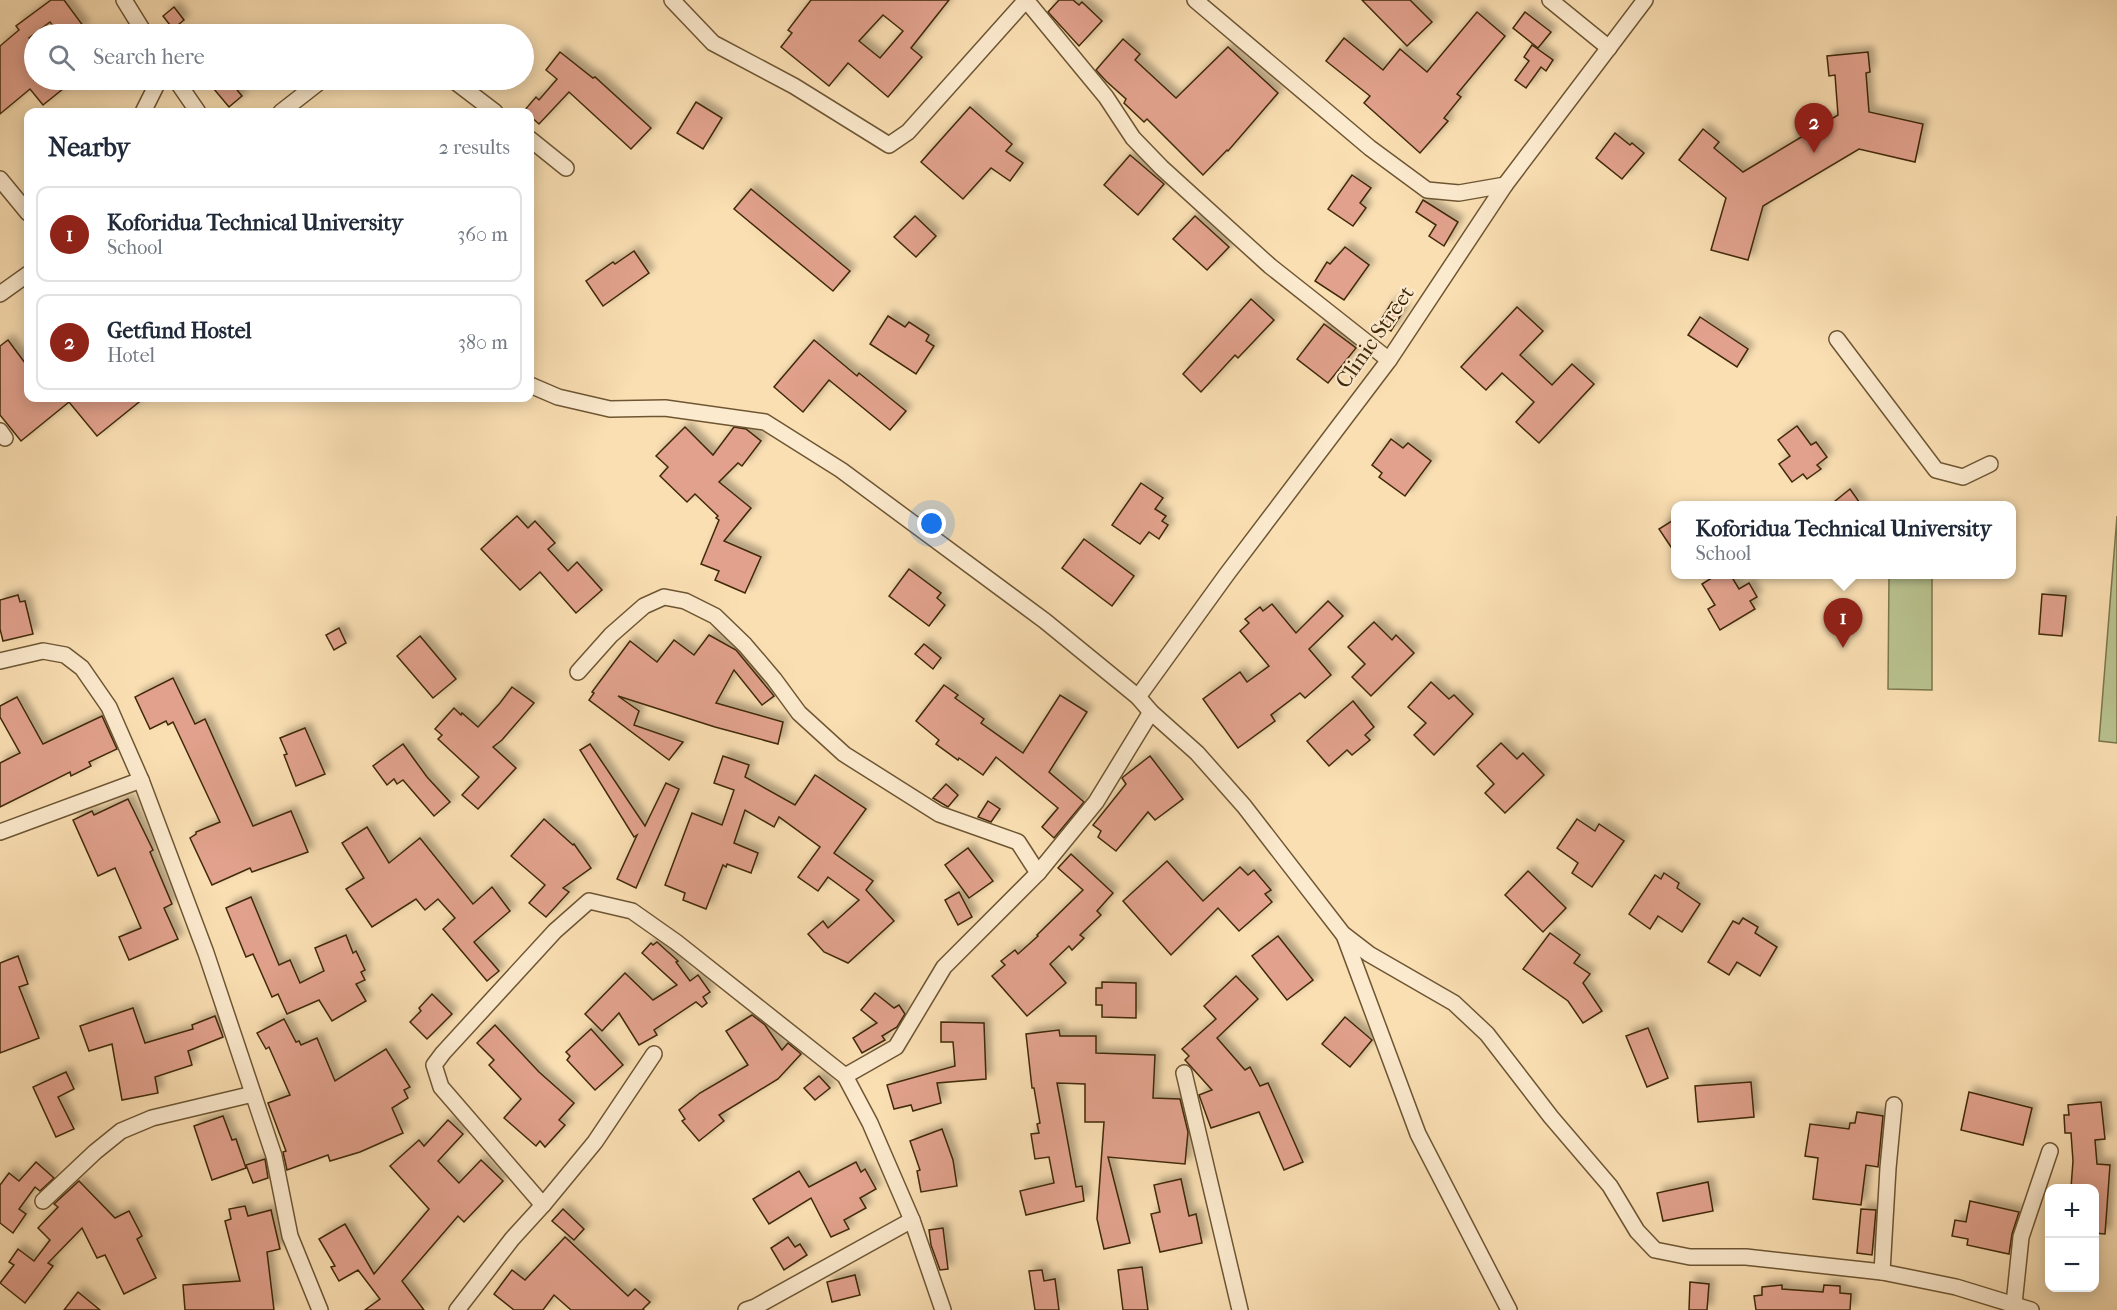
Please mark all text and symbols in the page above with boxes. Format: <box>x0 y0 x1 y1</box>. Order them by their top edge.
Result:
search box <box>24 24 534 90</box>
icon: search <box>45 41 78 74</box>
text: Search here <box>93 44 205 70</box>
pin: 2 <box>1794 104 1834 153</box>
text: Nearby <box>48 132 130 163</box>
text: 2 results <box>439 136 510 159</box>
text: Koforidua Technical University <box>107 210 403 236</box>
text: 1 <box>66 223 73 246</box>
text: 360 m <box>457 223 508 246</box>
text: School <box>107 236 163 259</box>
street label: Clinic Street <box>1330 281 1420 393</box>
text: Getfund Hostel <box>107 318 252 344</box>
text: 2 <box>64 331 75 354</box>
text: 380 m <box>458 331 508 354</box>
text: Hotel <box>107 344 155 367</box>
popup <box>1671 501 2016 579</box>
your location <box>917 509 946 538</box>
text: Koforidua Technical University <box>1696 516 1991 542</box>
text: School <box>1696 542 1751 565</box>
pin: 1 <box>1824 598 1862 648</box>
map controls <box>2045 1184 2099 1292</box>
button: + <box>2045 1184 2099 1238</box>
button: − <box>2045 1238 2099 1292</box>

